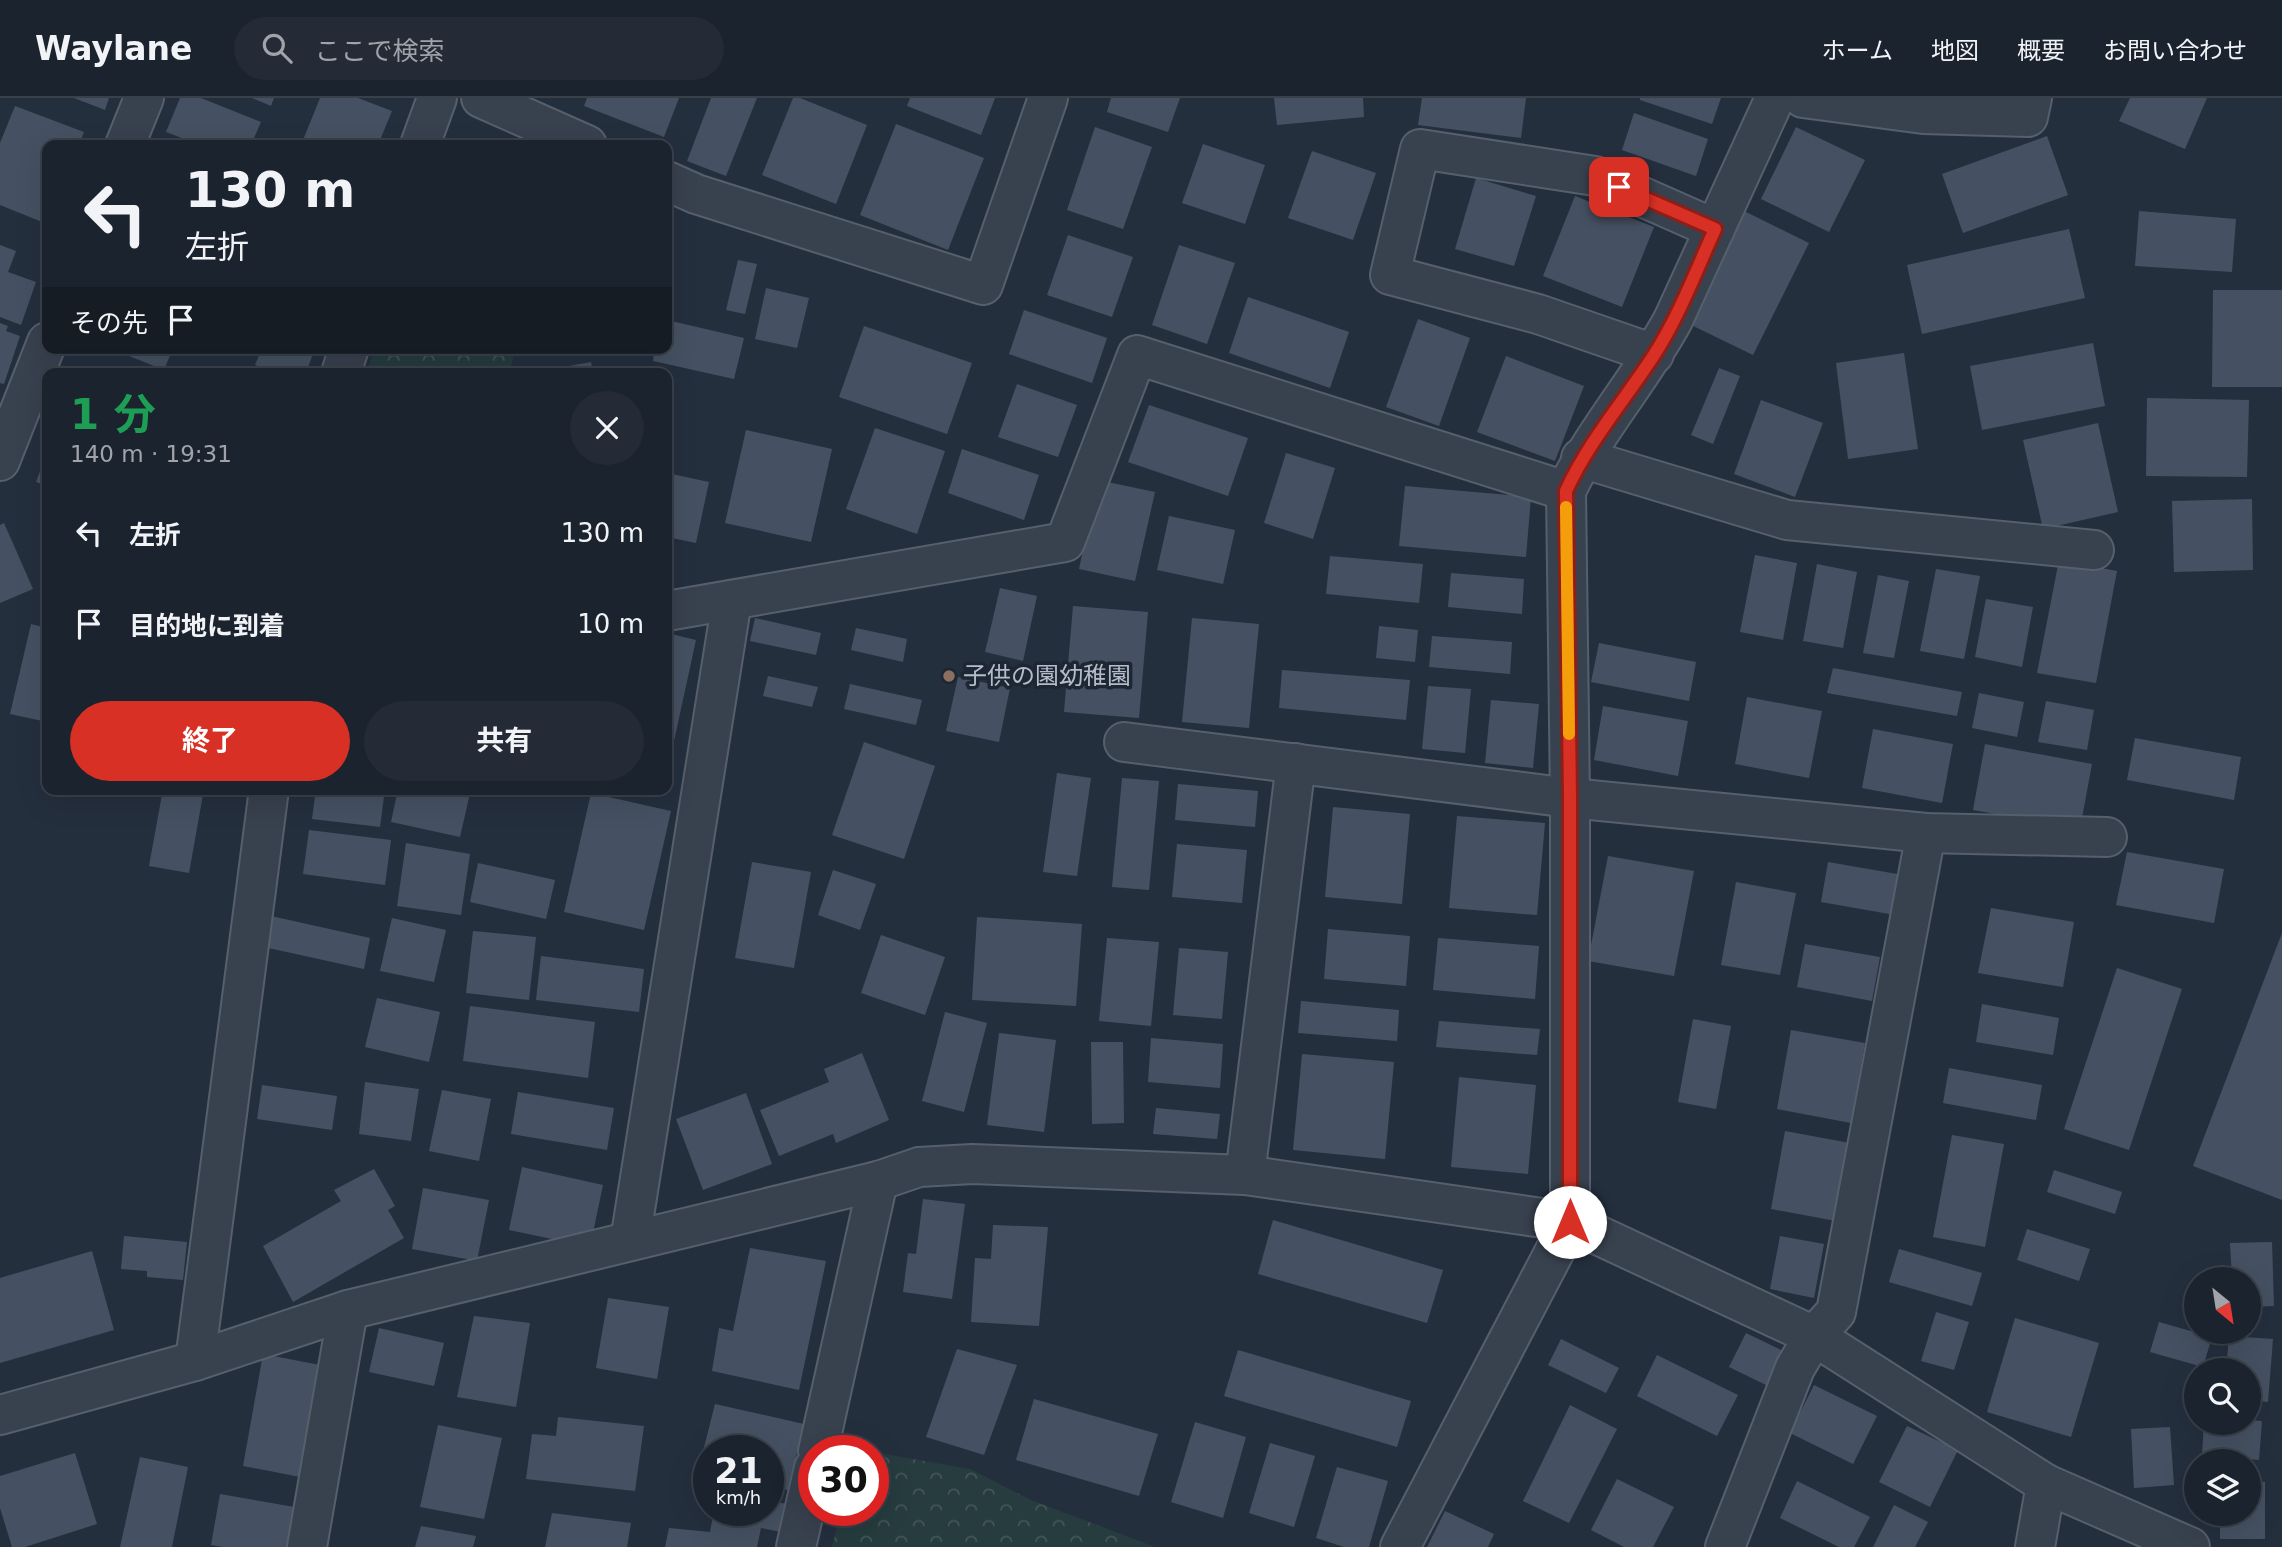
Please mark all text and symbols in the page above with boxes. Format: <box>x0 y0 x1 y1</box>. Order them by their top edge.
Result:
search box <box>234 17 724 80</box>
text: Waylane <box>35 29 192 68</box>
icon: search <box>258 29 296 67</box>
text: ここで検索 <box>314 36 444 66</box>
text: ホーム <box>1822 37 1893 65</box>
text: 地図 <box>1931 37 1979 65</box>
text: 概要 <box>2017 37 2065 65</box>
text: お問い合わせ <box>2103 37 2247 65</box>
pin <box>1589 157 1649 217</box>
text: 130 m <box>185 162 355 219</box>
icon: left <box>70 168 161 259</box>
icon: arrive <box>1600 168 1638 206</box>
text: 左折 <box>185 228 249 266</box>
icon: arrive <box>162 301 200 339</box>
text: その先 <box>70 308 148 338</box>
text: 1 分 <box>70 390 156 439</box>
button: close <box>570 391 644 465</box>
text: 140 m · 19:31 <box>70 441 232 467</box>
icon: left <box>70 514 108 552</box>
text: 130 m <box>561 518 644 548</box>
text: 左折 <box>129 520 181 550</box>
icon: arrive <box>70 605 108 643</box>
text: 10 m <box>577 609 644 639</box>
text: 目的地に到着 <box>129 611 285 641</box>
place label: 子供の園幼稚園 <box>963 662 1131 690</box>
marker: 子供の園幼稚園 <box>941 668 957 684</box>
button: 終了 <box>70 701 350 781</box>
button: 共有 <box>364 701 644 781</box>
position arrow <box>1533 1185 1607 1259</box>
north arrow <box>2184 1267 2261 1344</box>
map controls <box>2184 1267 2261 1526</box>
button: search <box>2184 1358 2261 1435</box>
speed limit sign: 30 <box>798 1435 889 1526</box>
button: layers <box>2184 1449 2261 1526</box>
text: 21 <box>714 1451 763 1491</box>
text: km/h <box>716 1487 761 1508</box>

